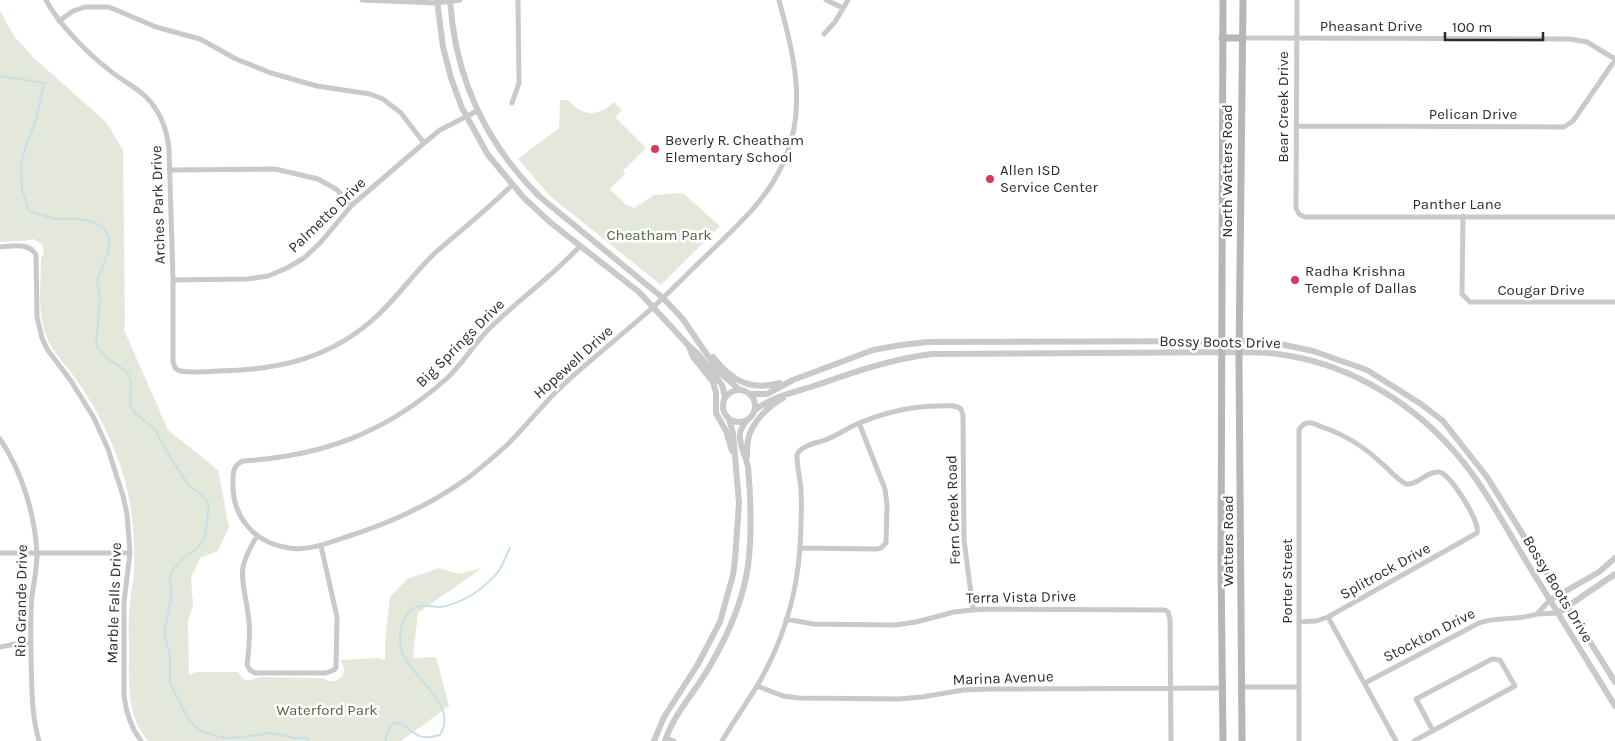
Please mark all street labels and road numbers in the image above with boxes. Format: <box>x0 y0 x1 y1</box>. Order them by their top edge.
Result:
street label: Pheasant Drive <box>1320 17 1422 35</box>
street label: Bear Creek Drive <box>1274 51 1292 163</box>
street label: North Watters Road <box>1218 104 1236 238</box>
street label: Pelican Drive <box>1429 105 1517 123</box>
street label: Arches Park Drive <box>147 145 169 265</box>
street label: Palmetto Drive <box>285 174 369 256</box>
street label: Panther Lane <box>1412 195 1502 213</box>
street label: Cougar Drive <box>1497 281 1585 299</box>
street label: Big Springs Drive <box>412 295 508 391</box>
street label: Hopewell Drive <box>530 322 616 402</box>
street label: Bossy Boots Drive <box>1159 332 1281 352</box>
street label: Fern Creek Road <box>942 455 964 565</box>
street label: Watters Road <box>1219 495 1237 587</box>
street label: Bossy Boots Drive <box>1519 532 1597 646</box>
street label: Porter Street <box>1278 538 1296 624</box>
street label: Splitrock Drive <box>1337 539 1433 603</box>
street label: Marble Falls Drive <box>103 542 125 664</box>
street label: Rio Grande Drive <box>11 544 31 658</box>
street label: Terra Vista Drive <box>966 587 1076 607</box>
street label: Stockton Drive <box>1380 604 1478 666</box>
street label: Marina Avenue <box>952 667 1054 689</box>

